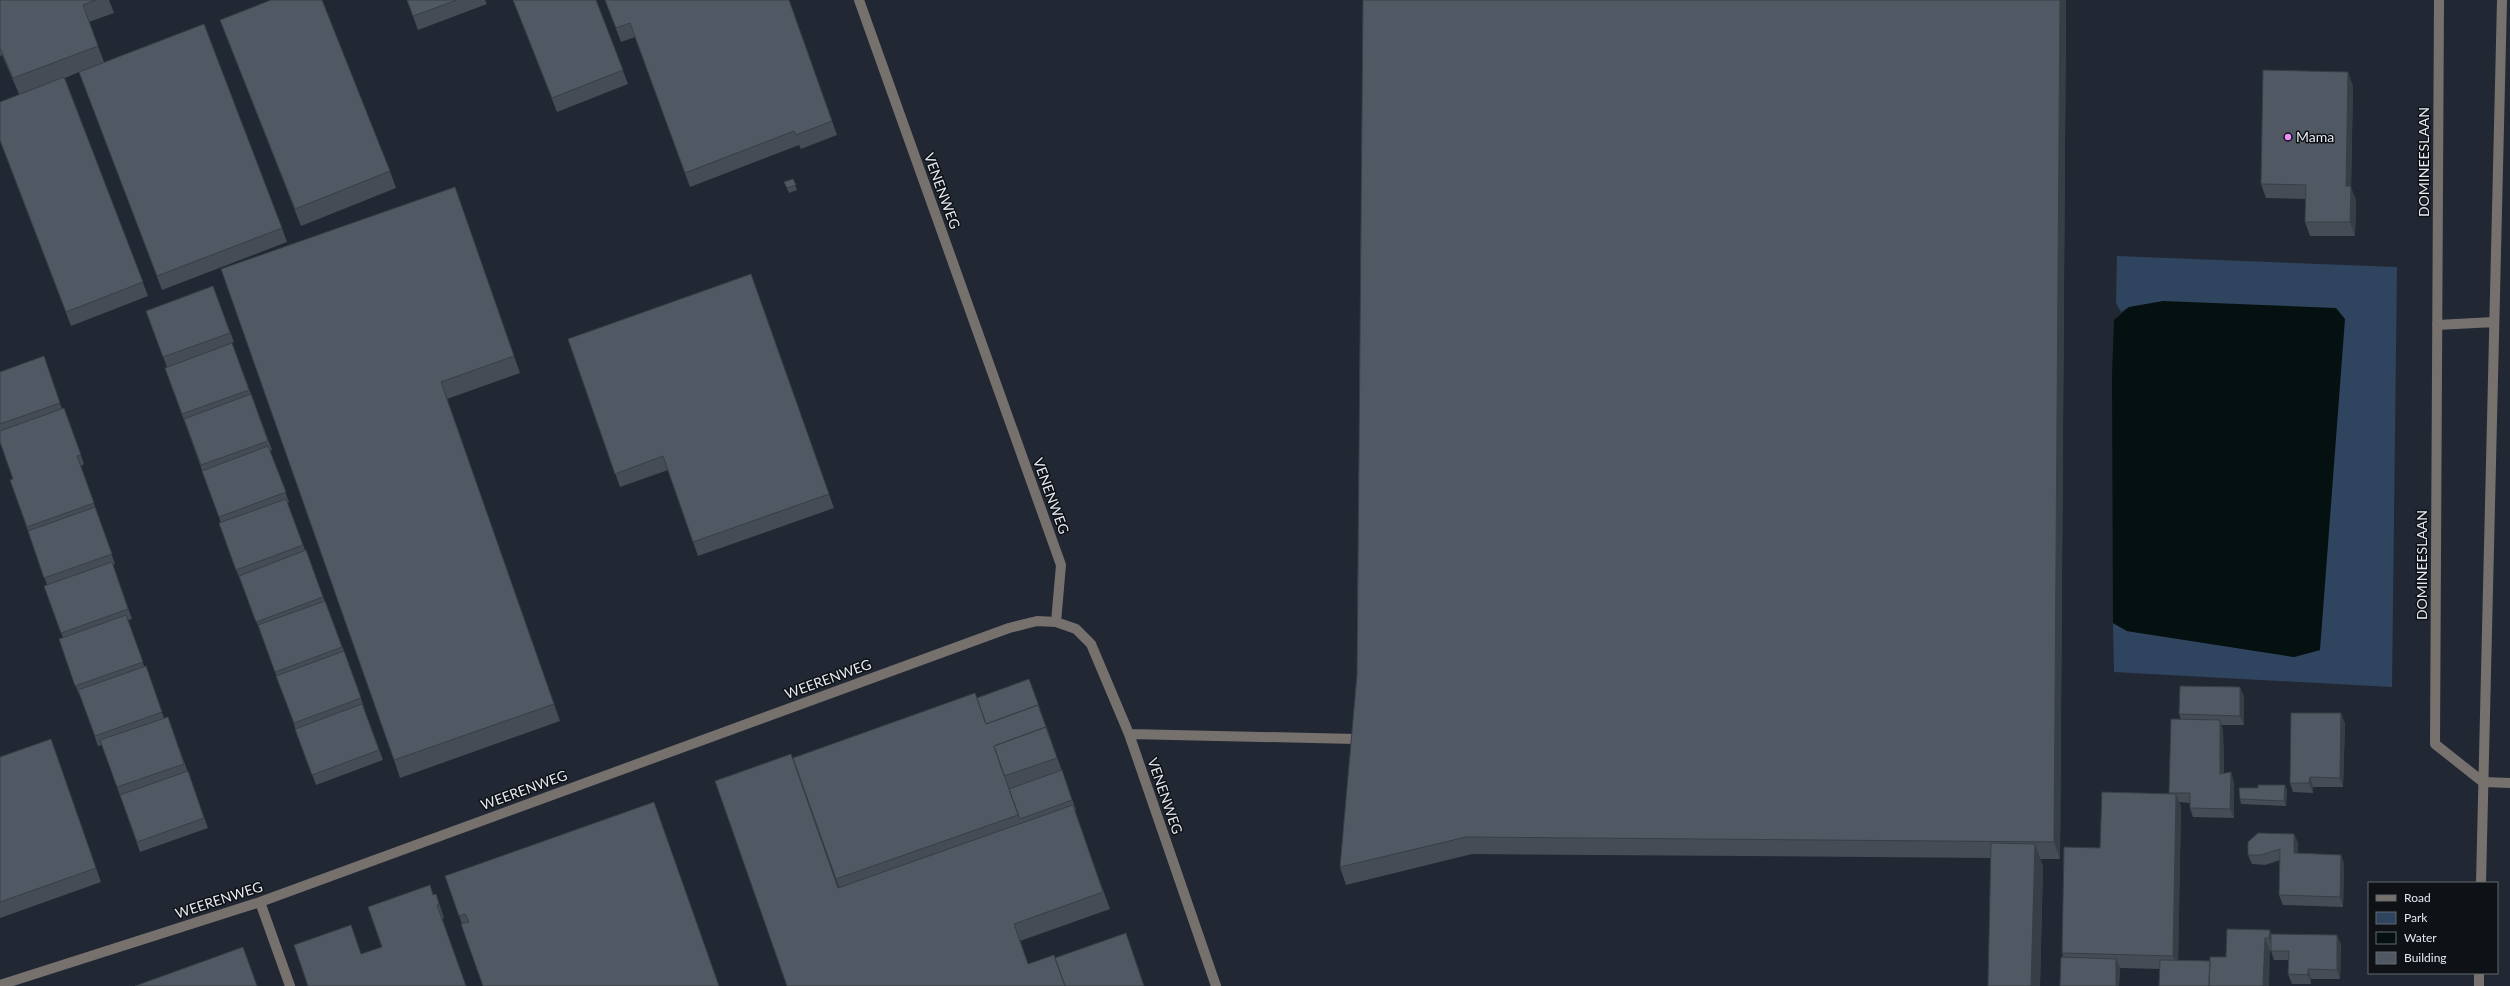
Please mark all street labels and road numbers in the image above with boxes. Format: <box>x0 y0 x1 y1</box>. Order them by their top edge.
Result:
street label: DOMINEESLAAN <box>2415 107 2432 217</box>
street label: VENENWEG <box>921 151 964 231</box>
street label: VENENWEG <box>1030 456 1073 536</box>
street label: DOMINEESLAAN <box>2413 510 2430 620</box>
street label: WEERENWEG <box>782 655 873 702</box>
street label: VENENWEG <box>1144 755 1186 836</box>
street label: WEERENWEG <box>478 766 569 813</box>
street label: WEERENWEG <box>173 877 265 922</box>

